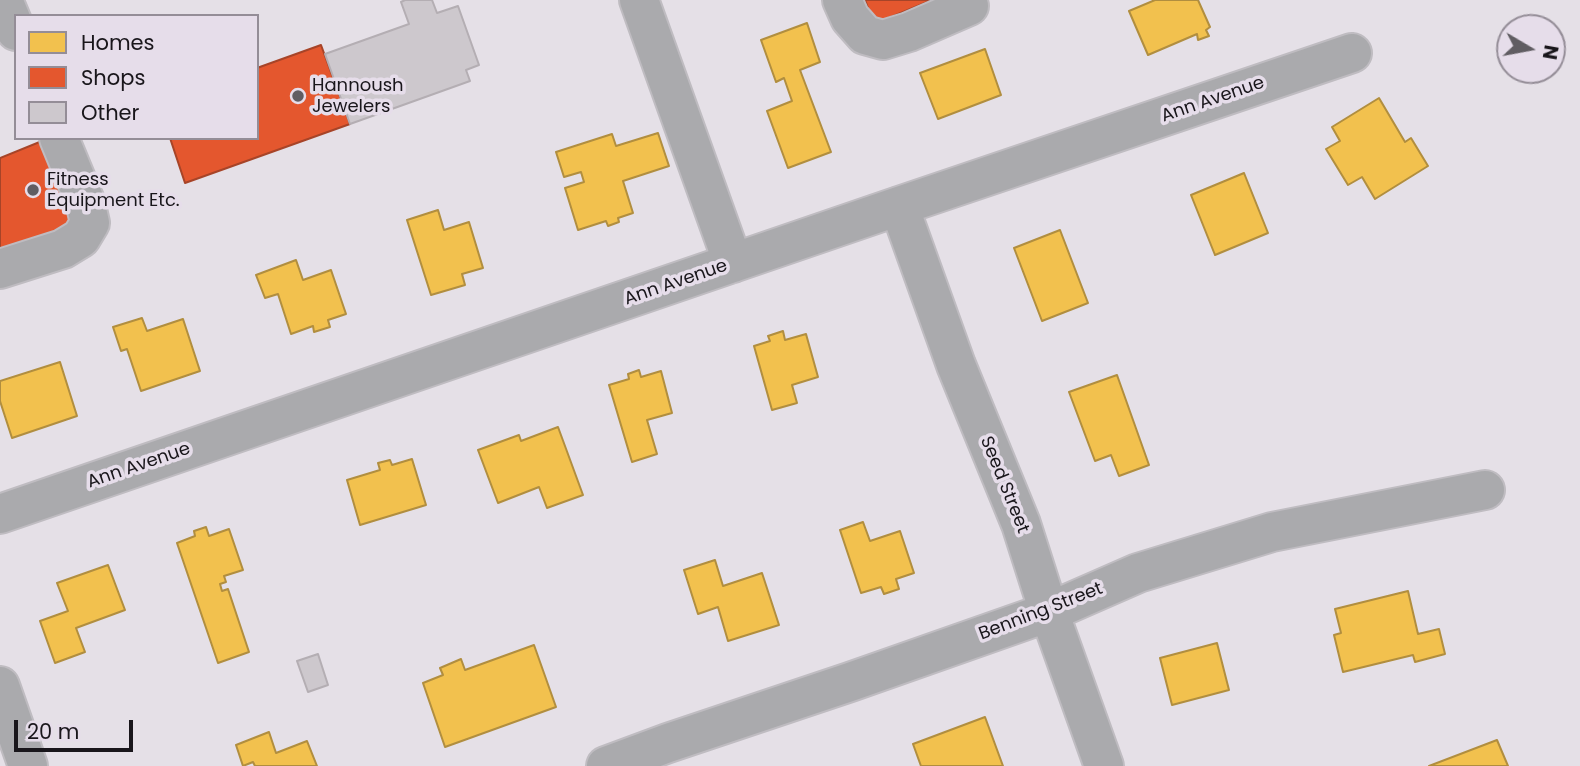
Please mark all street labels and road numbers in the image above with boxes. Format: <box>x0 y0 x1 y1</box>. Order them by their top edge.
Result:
street label: Ann Avenue <box>1159 72 1267 128</box>
street label: Ann Avenue <box>622 255 730 311</box>
street label: Seed Street <box>975 433 1033 537</box>
street label: Ann Avenue <box>85 438 193 494</box>
street label: Benning Street <box>976 578 1106 646</box>

